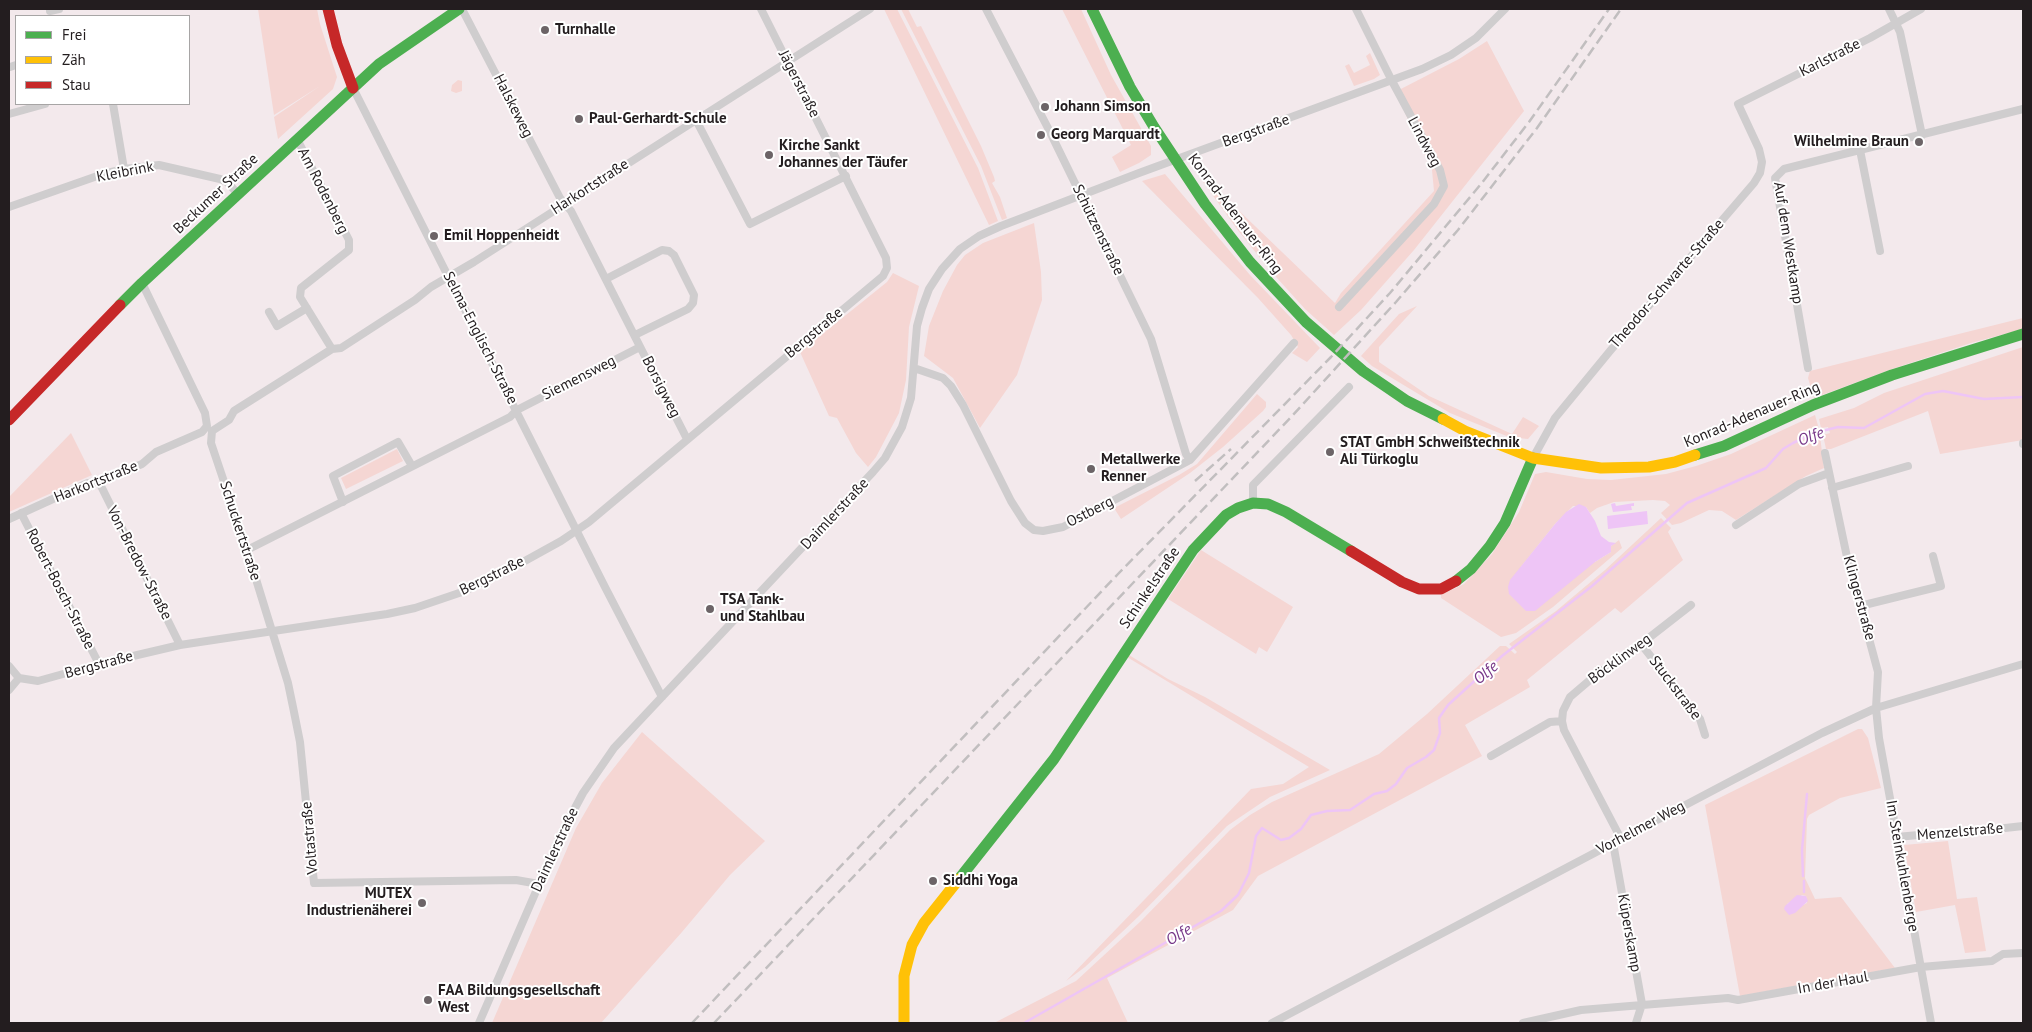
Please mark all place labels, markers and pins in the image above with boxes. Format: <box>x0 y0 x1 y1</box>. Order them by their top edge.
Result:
place label: Turnhalle <box>555 21 616 39</box>
marker: Turnhalle <box>539 24 551 36</box>
place label: Johann Simson <box>1055 98 1150 116</box>
marker: Johann Simson <box>1039 101 1051 113</box>
place label: Paul-Gerhardt-Schule <box>589 110 727 128</box>
marker: Paul-Gerhardt-Schule <box>573 113 585 125</box>
place label: Georg Marquardt <box>1051 126 1160 144</box>
marker: Georg Marquardt <box>1035 129 1047 141</box>
place label: Wilhelmine Braun <box>1794 133 1909 151</box>
marker: Wilhelmine Braun <box>1913 136 1925 148</box>
place label: Kirche Sankt Johannes der Täufer <box>779 137 908 172</box>
marker: Kirche Sankt Johannes der Täufer <box>763 149 775 161</box>
place label: Emil Hoppenheidt <box>444 227 559 245</box>
marker: Emil Hoppenheidt <box>428 230 440 242</box>
place label: STAT GmbH Schweißtechnik Ali Türkoglu <box>1340 434 1520 469</box>
marker: STAT GmbH Schweißtechnik Ali Türkoglu <box>1324 446 1336 458</box>
place label: Metallwerke Renner <box>1101 451 1180 486</box>
marker: Metallwerke Renner <box>1085 463 1097 475</box>
place label: TSA Tank- und Stahlbau <box>720 591 805 626</box>
marker: TSA Tank- und Stahlbau <box>704 603 716 615</box>
place label: Siddhi Yoga <box>943 872 1018 890</box>
marker: Siddhi Yoga <box>927 875 939 887</box>
place label: MUTEX Industrienäherei <box>307 885 412 920</box>
marker: MUTEX Industrienäherei <box>416 897 428 909</box>
place label: FAA Bildungsgesellschaft West <box>438 982 600 1017</box>
marker: FAA Bildungsgesellschaft West <box>422 994 434 1006</box>

